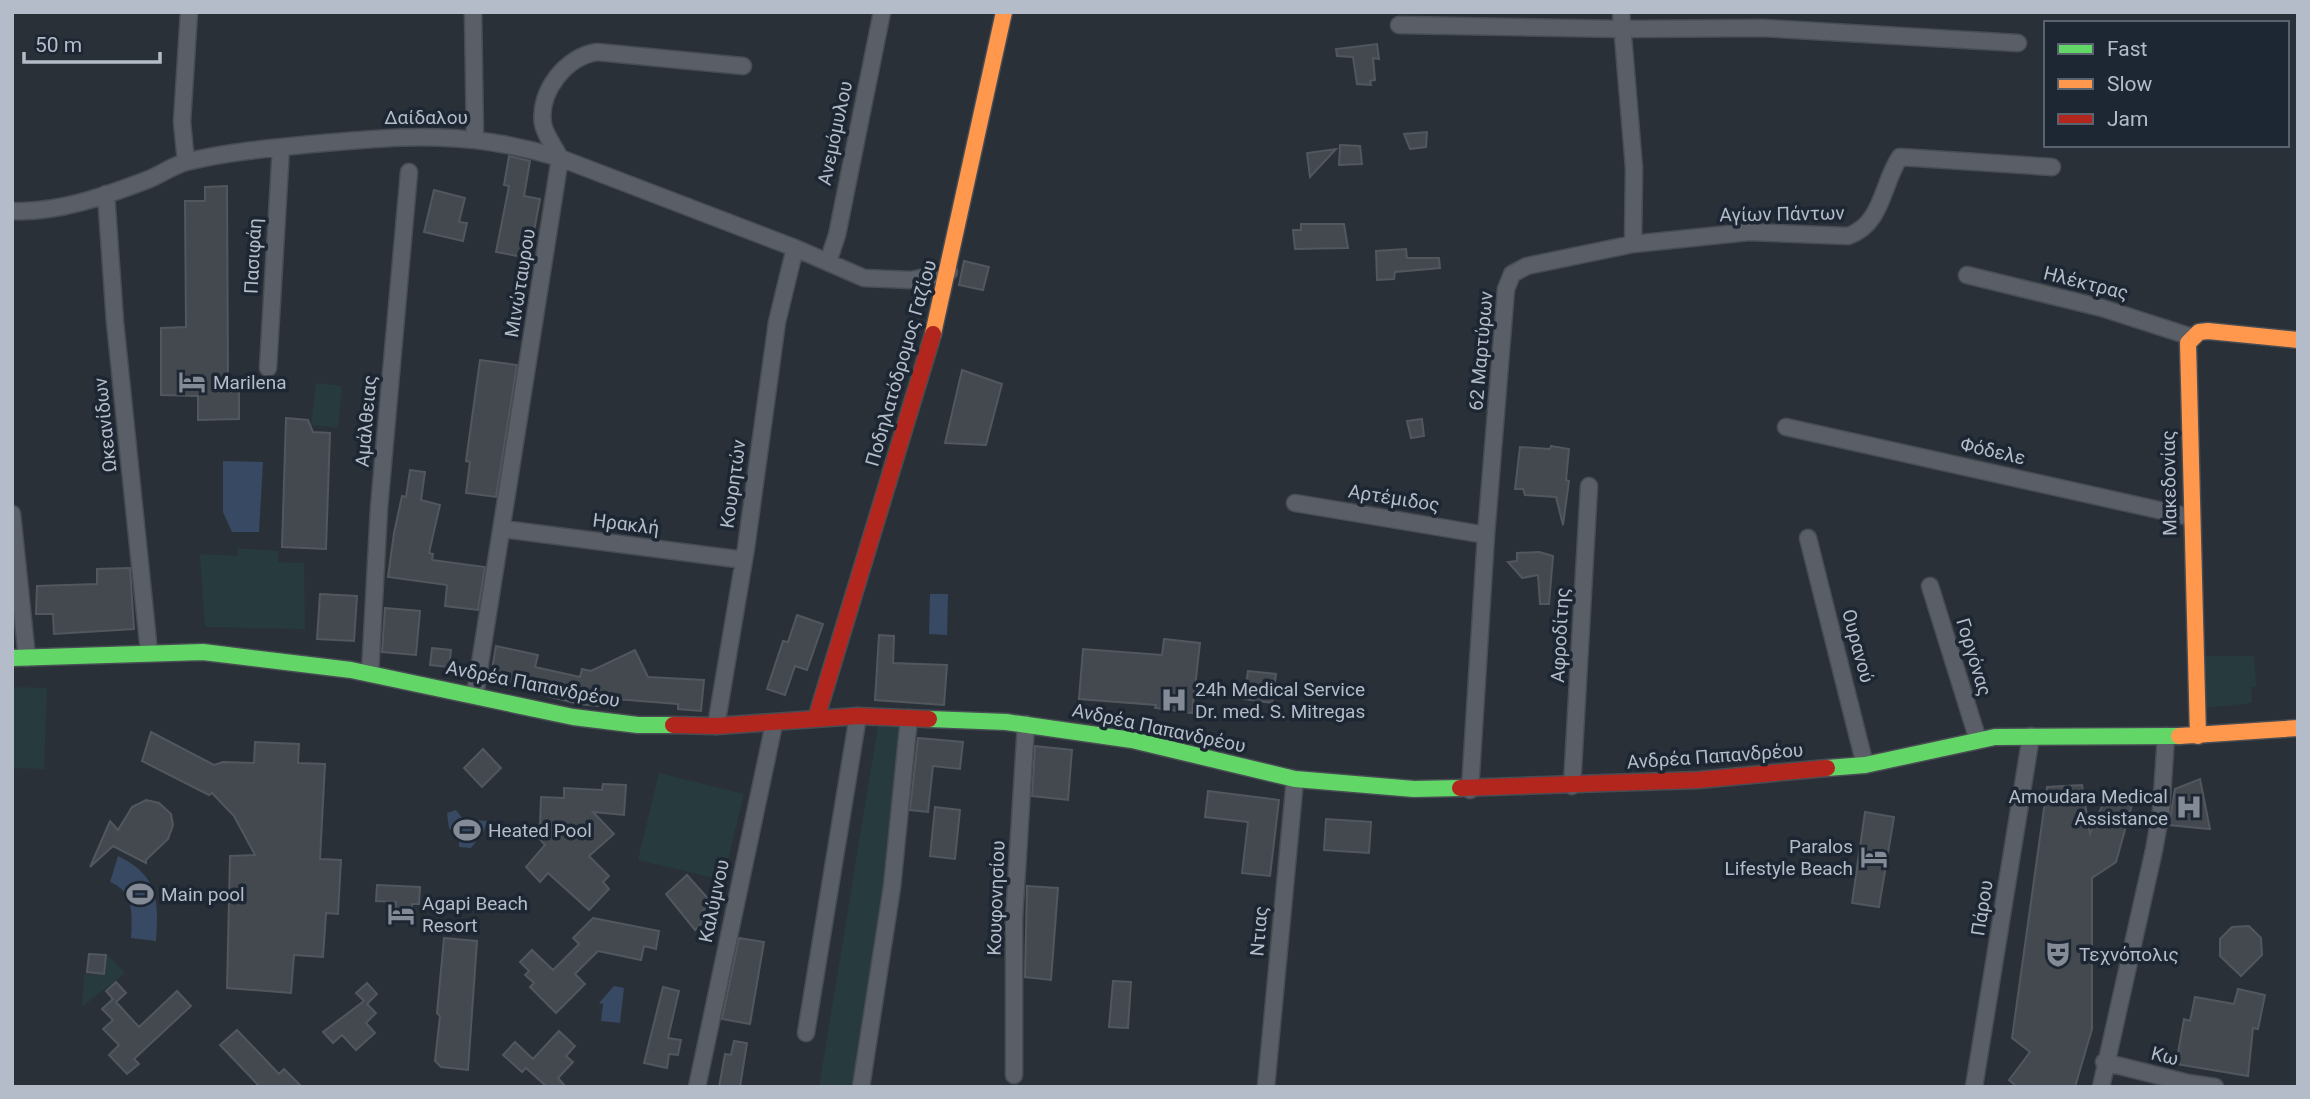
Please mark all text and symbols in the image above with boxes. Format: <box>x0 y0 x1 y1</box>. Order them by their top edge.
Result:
scale bar <box>24 21 161 65</box>
legend <box>2044 21 2289 147</box>
text: 50 m <box>35 33 82 57</box>
text: Fast <box>2107 37 2148 61</box>
text: Slow <box>2107 72 2153 96</box>
street label: Ανεμόμυλου <box>813 79 857 187</box>
street label: Δαίδαλου <box>384 106 468 129</box>
text: Jam <box>2107 107 2148 131</box>
street label: Αγίων Πάντων <box>1719 201 1845 227</box>
street label: Πασιφάη <box>240 218 266 294</box>
street label: Μινώταυρου <box>500 227 540 339</box>
street label: Ποδηλατόδρομος Γαζίου <box>861 257 941 469</box>
street label: Ηλέκτρας <box>2041 261 2131 305</box>
street label: 62 Μαρτύρων <box>1464 290 1498 412</box>
hotel icon: Marilena <box>177 367 207 397</box>
place label: Marilena <box>213 371 287 394</box>
street label: Αμάλθειας <box>351 374 381 468</box>
street label: Ωκεανίδων <box>89 377 121 473</box>
street label: Μακεδονίας <box>2157 430 2181 536</box>
street label: Φόδελε <box>1958 432 2028 470</box>
street label: Κουρητών <box>715 438 751 530</box>
street label: Αρτέμιδος <box>1347 479 1441 517</box>
street label: Ηρακλή <box>591 509 661 539</box>
street label: Αφροδίτης <box>1546 587 1574 683</box>
street label: Ουρανού <box>1837 607 1879 685</box>
street label: Γοργόνας <box>1951 615 1997 699</box>
street label: Ανδρέα Παπανδρέου <box>444 656 622 712</box>
place label: 24h Medical Service Dr. med. S. Mitregas <box>1195 678 1365 723</box>
hospital icon: 24h Medical Service Dr. med. S. Mitregas <box>1159 685 1189 715</box>
street label: Ανδρέα Παπανδρέου <box>1070 698 1248 758</box>
street label: Ανδρέα Παπανδρέου <box>1626 738 1804 774</box>
place label: Amoudara Medical Assistance <box>2009 785 2168 830</box>
hospital icon: Amoudara Medical Assistance <box>2174 792 2204 822</box>
sports icon: Heated Pool <box>452 815 482 845</box>
place label: Heated Pool <box>488 819 592 842</box>
place label: Paralos Lifestyle Beach <box>1725 835 1853 880</box>
street label: Κουφονησίου <box>982 840 1010 956</box>
hotel icon: Paralos Lifestyle Beach <box>1859 842 1889 872</box>
street label: Καλύμνου <box>694 857 734 945</box>
street label: Πάρου <box>1966 878 1998 938</box>
sports icon: Main pool <box>125 879 155 909</box>
place label: Main pool <box>161 883 245 906</box>
place label: Agapi Beach Resort <box>422 892 528 937</box>
hotel icon: Agapi Beach Resort <box>386 899 416 929</box>
street label: Ντιας <box>1245 905 1273 957</box>
theatre icon: Τεχνόπολις <box>2043 939 2073 969</box>
place label: Τεχνόπολις <box>2079 943 2179 966</box>
street label: Κω <box>2149 1042 2181 1070</box>

